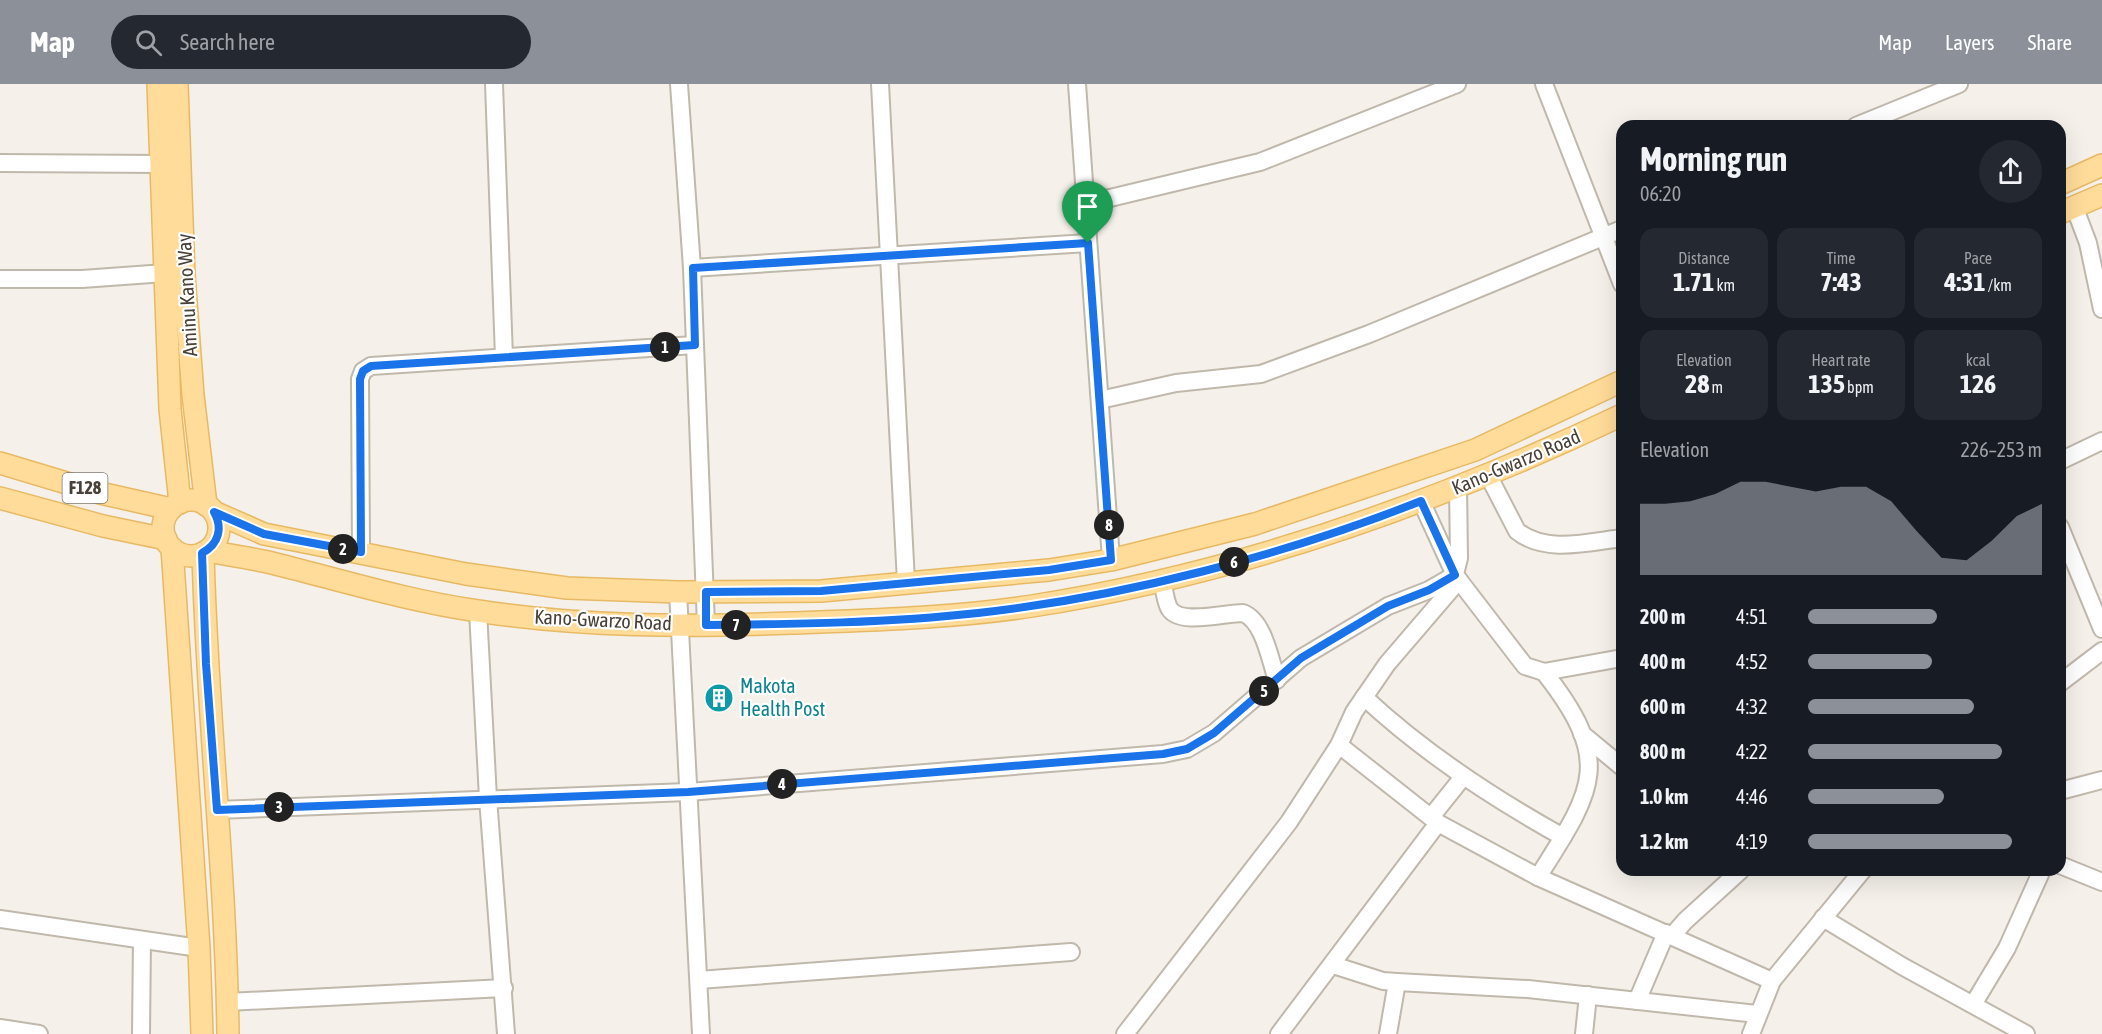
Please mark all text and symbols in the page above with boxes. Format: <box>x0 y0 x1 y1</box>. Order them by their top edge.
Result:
search box <box>111 15 531 69</box>
text: Map <box>30 26 75 58</box>
icon: search <box>132 26 165 59</box>
text: Search here <box>180 29 275 55</box>
text: Map <box>1878 30 1912 54</box>
text: Layers <box>1945 30 1995 54</box>
text: Share <box>2028 30 2072 54</box>
text: Morning run <box>1640 140 1787 178</box>
button: share <box>1979 140 2042 203</box>
pin <box>1062 181 1113 243</box>
text: 06:20 <box>1640 182 1681 205</box>
icon: arrive <box>1071 190 1104 223</box>
street label: Aminu Kano Way <box>172 233 201 357</box>
text: Distance <box>1678 249 1730 267</box>
text: Time <box>1826 249 1856 267</box>
text: Pace <box>1964 249 1992 267</box>
text: 1.71 <box>1673 267 1714 297</box>
text: 7:43 <box>1820 267 1862 297</box>
text: 4:31 <box>1944 267 1986 297</box>
text: km <box>1714 276 1735 294</box>
text: /km <box>1986 276 2012 294</box>
pin: 1 <box>650 332 680 362</box>
text: 1 <box>661 338 669 356</box>
text: Elevation <box>1676 351 1732 369</box>
text: Heart rate <box>1812 351 1870 369</box>
text: kcal <box>1966 351 1990 369</box>
text: 28 <box>1685 369 1709 399</box>
text: 135 <box>1808 369 1845 399</box>
text: 126 <box>1960 369 1996 399</box>
text: m <box>1709 378 1723 396</box>
text: bpm <box>1845 378 1874 396</box>
street label: Kano-Gwarzo Road <box>1448 424 1584 499</box>
text: Elevation <box>1640 438 1709 461</box>
text: 226–253 m <box>1960 438 2042 461</box>
road number: F128 <box>62 473 107 503</box>
pin: 8 <box>1094 510 1124 540</box>
text: 8 <box>1105 516 1113 534</box>
pin: 2 <box>328 534 358 564</box>
text: 2 <box>339 540 347 558</box>
pin: 6 <box>1219 547 1249 577</box>
text: 6 <box>1230 553 1238 571</box>
street label: Kano-Gwarzo Road <box>534 604 672 635</box>
text: 200 m <box>1640 605 1685 628</box>
text: 4:51 <box>1736 605 1768 628</box>
pin: 7 <box>721 610 751 640</box>
text: 7 <box>732 616 740 634</box>
text: 400 m <box>1640 650 1685 673</box>
text: 4:52 <box>1736 650 1768 673</box>
place label: Makota Health Post <box>740 674 826 720</box>
pin: 5 <box>1249 676 1279 706</box>
building icon: Makota Health Post <box>703 682 735 714</box>
text: 5 <box>1260 682 1268 700</box>
text: 600 m <box>1640 695 1685 718</box>
text: 4:32 <box>1736 695 1768 718</box>
text: 800 m <box>1640 740 1685 763</box>
text: 4:22 <box>1736 740 1768 763</box>
pin: 4 <box>767 769 797 799</box>
text: 4 <box>778 775 786 793</box>
text: 1.0 km <box>1640 785 1688 808</box>
text: 4:46 <box>1736 785 1768 808</box>
pin: 3 <box>264 792 294 822</box>
text: 3 <box>275 798 283 816</box>
text: 1.2 km <box>1640 830 1688 853</box>
text: 4:19 <box>1736 830 1768 853</box>

